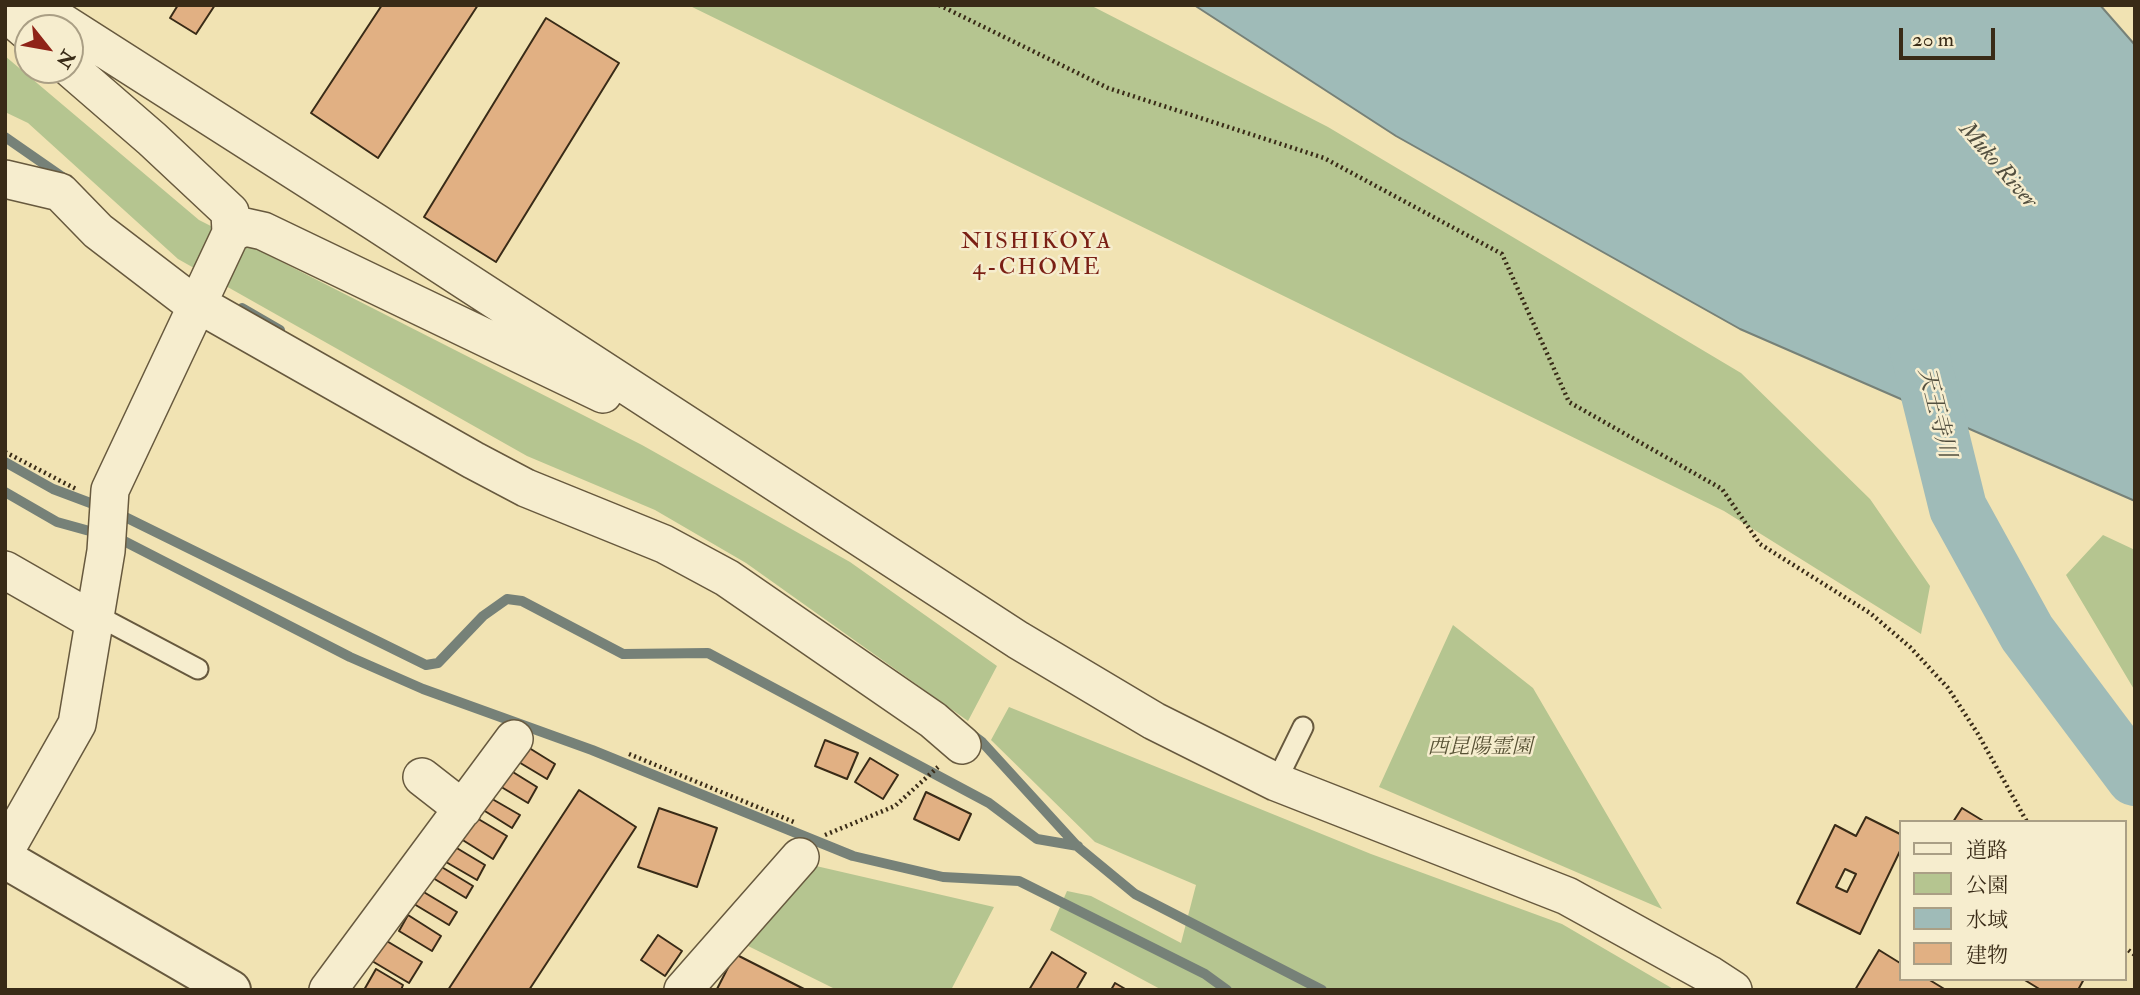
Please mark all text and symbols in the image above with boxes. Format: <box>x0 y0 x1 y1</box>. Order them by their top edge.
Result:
north arrow <box>14 14 84 84</box>
scale bar <box>1902 14 1998 58</box>
text: 20 m <box>1912 26 1954 53</box>
text: N <box>51 45 80 72</box>
water label: Muko River <box>1952 117 2042 215</box>
district label: NISHIKOYA 4-CHOME <box>962 229 1112 283</box>
water label: 天王寺川 <box>1910 365 1960 461</box>
park label: 西昆陽霊園 <box>1428 735 1532 761</box>
legend <box>1898 820 2126 981</box>
text: 道路 <box>1966 837 2008 864</box>
text: 公園 <box>1966 872 2008 899</box>
text: 水域 <box>1966 907 2008 934</box>
text: 建物 <box>1966 942 2008 969</box>

